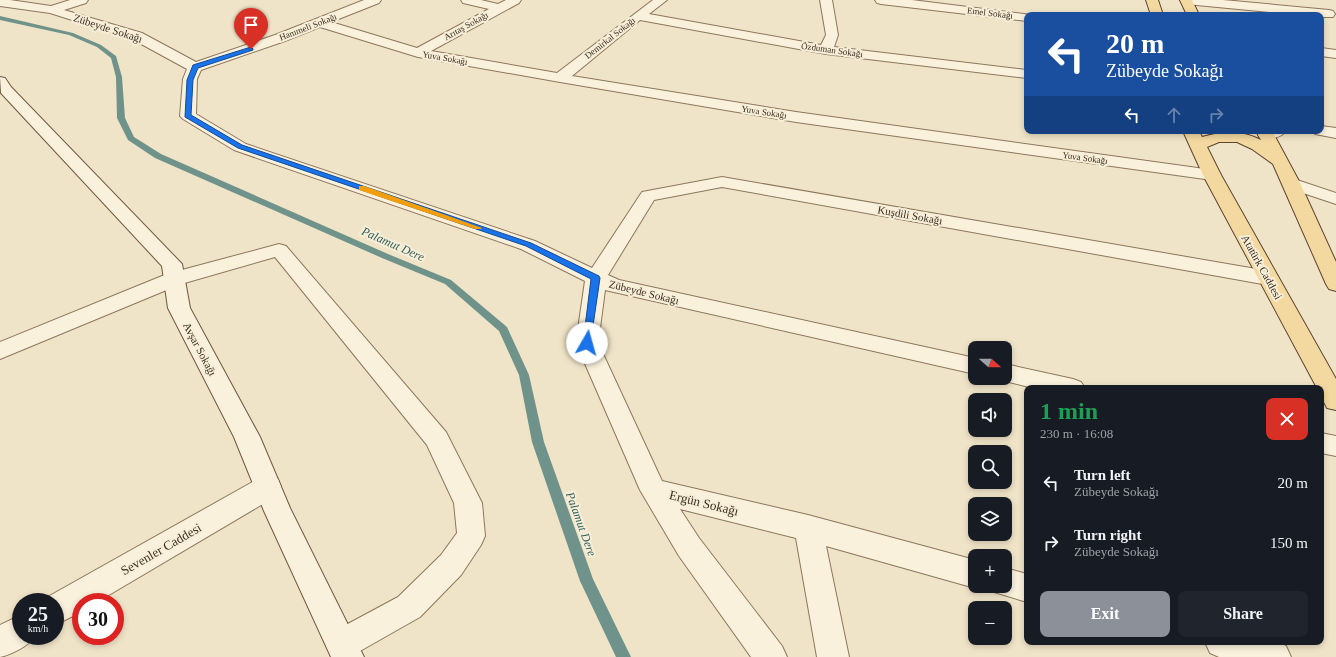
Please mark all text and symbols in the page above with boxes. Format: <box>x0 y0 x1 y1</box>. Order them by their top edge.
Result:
street label: Emel Sokağı <box>966 5 1014 21</box>
pin <box>234 8 268 49</box>
street label: Arıtaş Sokağı <box>442 9 490 42</box>
street label: Zübeyde Sokağı <box>72 11 144 45</box>
street label: Hanımeli Sokağı <box>278 11 339 43</box>
icon: arrive <box>240 14 262 36</box>
street label: Demirkal Sokağı <box>583 15 638 61</box>
icon: left <box>1040 28 1092 80</box>
text: 20 m <box>1106 28 1164 59</box>
street label: Özduman Sokağı <box>800 41 864 59</box>
street label: Yuva Sokağı <box>422 49 469 67</box>
text: Zübeyde Sokağı <box>1106 61 1223 81</box>
street label: Yuva Sokağı <box>741 103 788 121</box>
icon: left <box>1121 104 1143 126</box>
icon: ahead <box>1163 104 1185 126</box>
icon: right <box>1205 104 1227 126</box>
street label: Yuva Sokağı <box>1062 150 1109 166</box>
street label: Kuşdili Sokağı <box>877 203 943 227</box>
water label: Palamut Dere <box>359 224 427 264</box>
street label: Atatürk Caddesi <box>1239 233 1285 301</box>
street label: Zübeyde Sokağı <box>608 277 680 307</box>
street label: Avşar Sokağı <box>181 320 219 378</box>
position arrow <box>566 322 608 364</box>
north arrow <box>968 341 1012 385</box>
map controls <box>968 341 1012 645</box>
button: sound <box>968 393 1012 437</box>
text: 1 min <box>1040 398 1098 424</box>
button: close <box>1266 398 1308 440</box>
text: 230 m · 16:08 <box>1040 426 1113 441</box>
button: search <box>968 445 1012 489</box>
text: Turn left <box>1074 467 1131 483</box>
icon: left <box>1040 472 1062 494</box>
text: 20 m <box>1278 475 1308 491</box>
text: Zübeyde Sokağı <box>1074 484 1159 499</box>
street label: Ergün Sokağı <box>668 487 741 519</box>
water label: Palamut Dere <box>563 489 599 559</box>
button: layers <box>968 497 1012 541</box>
street label: Sevenler Caddesi <box>118 520 204 578</box>
text: Turn right <box>1074 527 1141 543</box>
icon: right <box>1040 532 1062 554</box>
text: 150 m <box>1270 535 1308 551</box>
text: Zübeyde Sokağı <box>1074 544 1159 559</box>
button: + <box>968 549 1012 593</box>
button: Exit <box>1040 591 1170 637</box>
button: Share <box>1178 591 1308 637</box>
speed limit sign: 30 <box>72 593 124 645</box>
button: − <box>968 601 1012 645</box>
text: 25 <box>28 603 48 625</box>
text: km/h <box>28 623 48 634</box>

